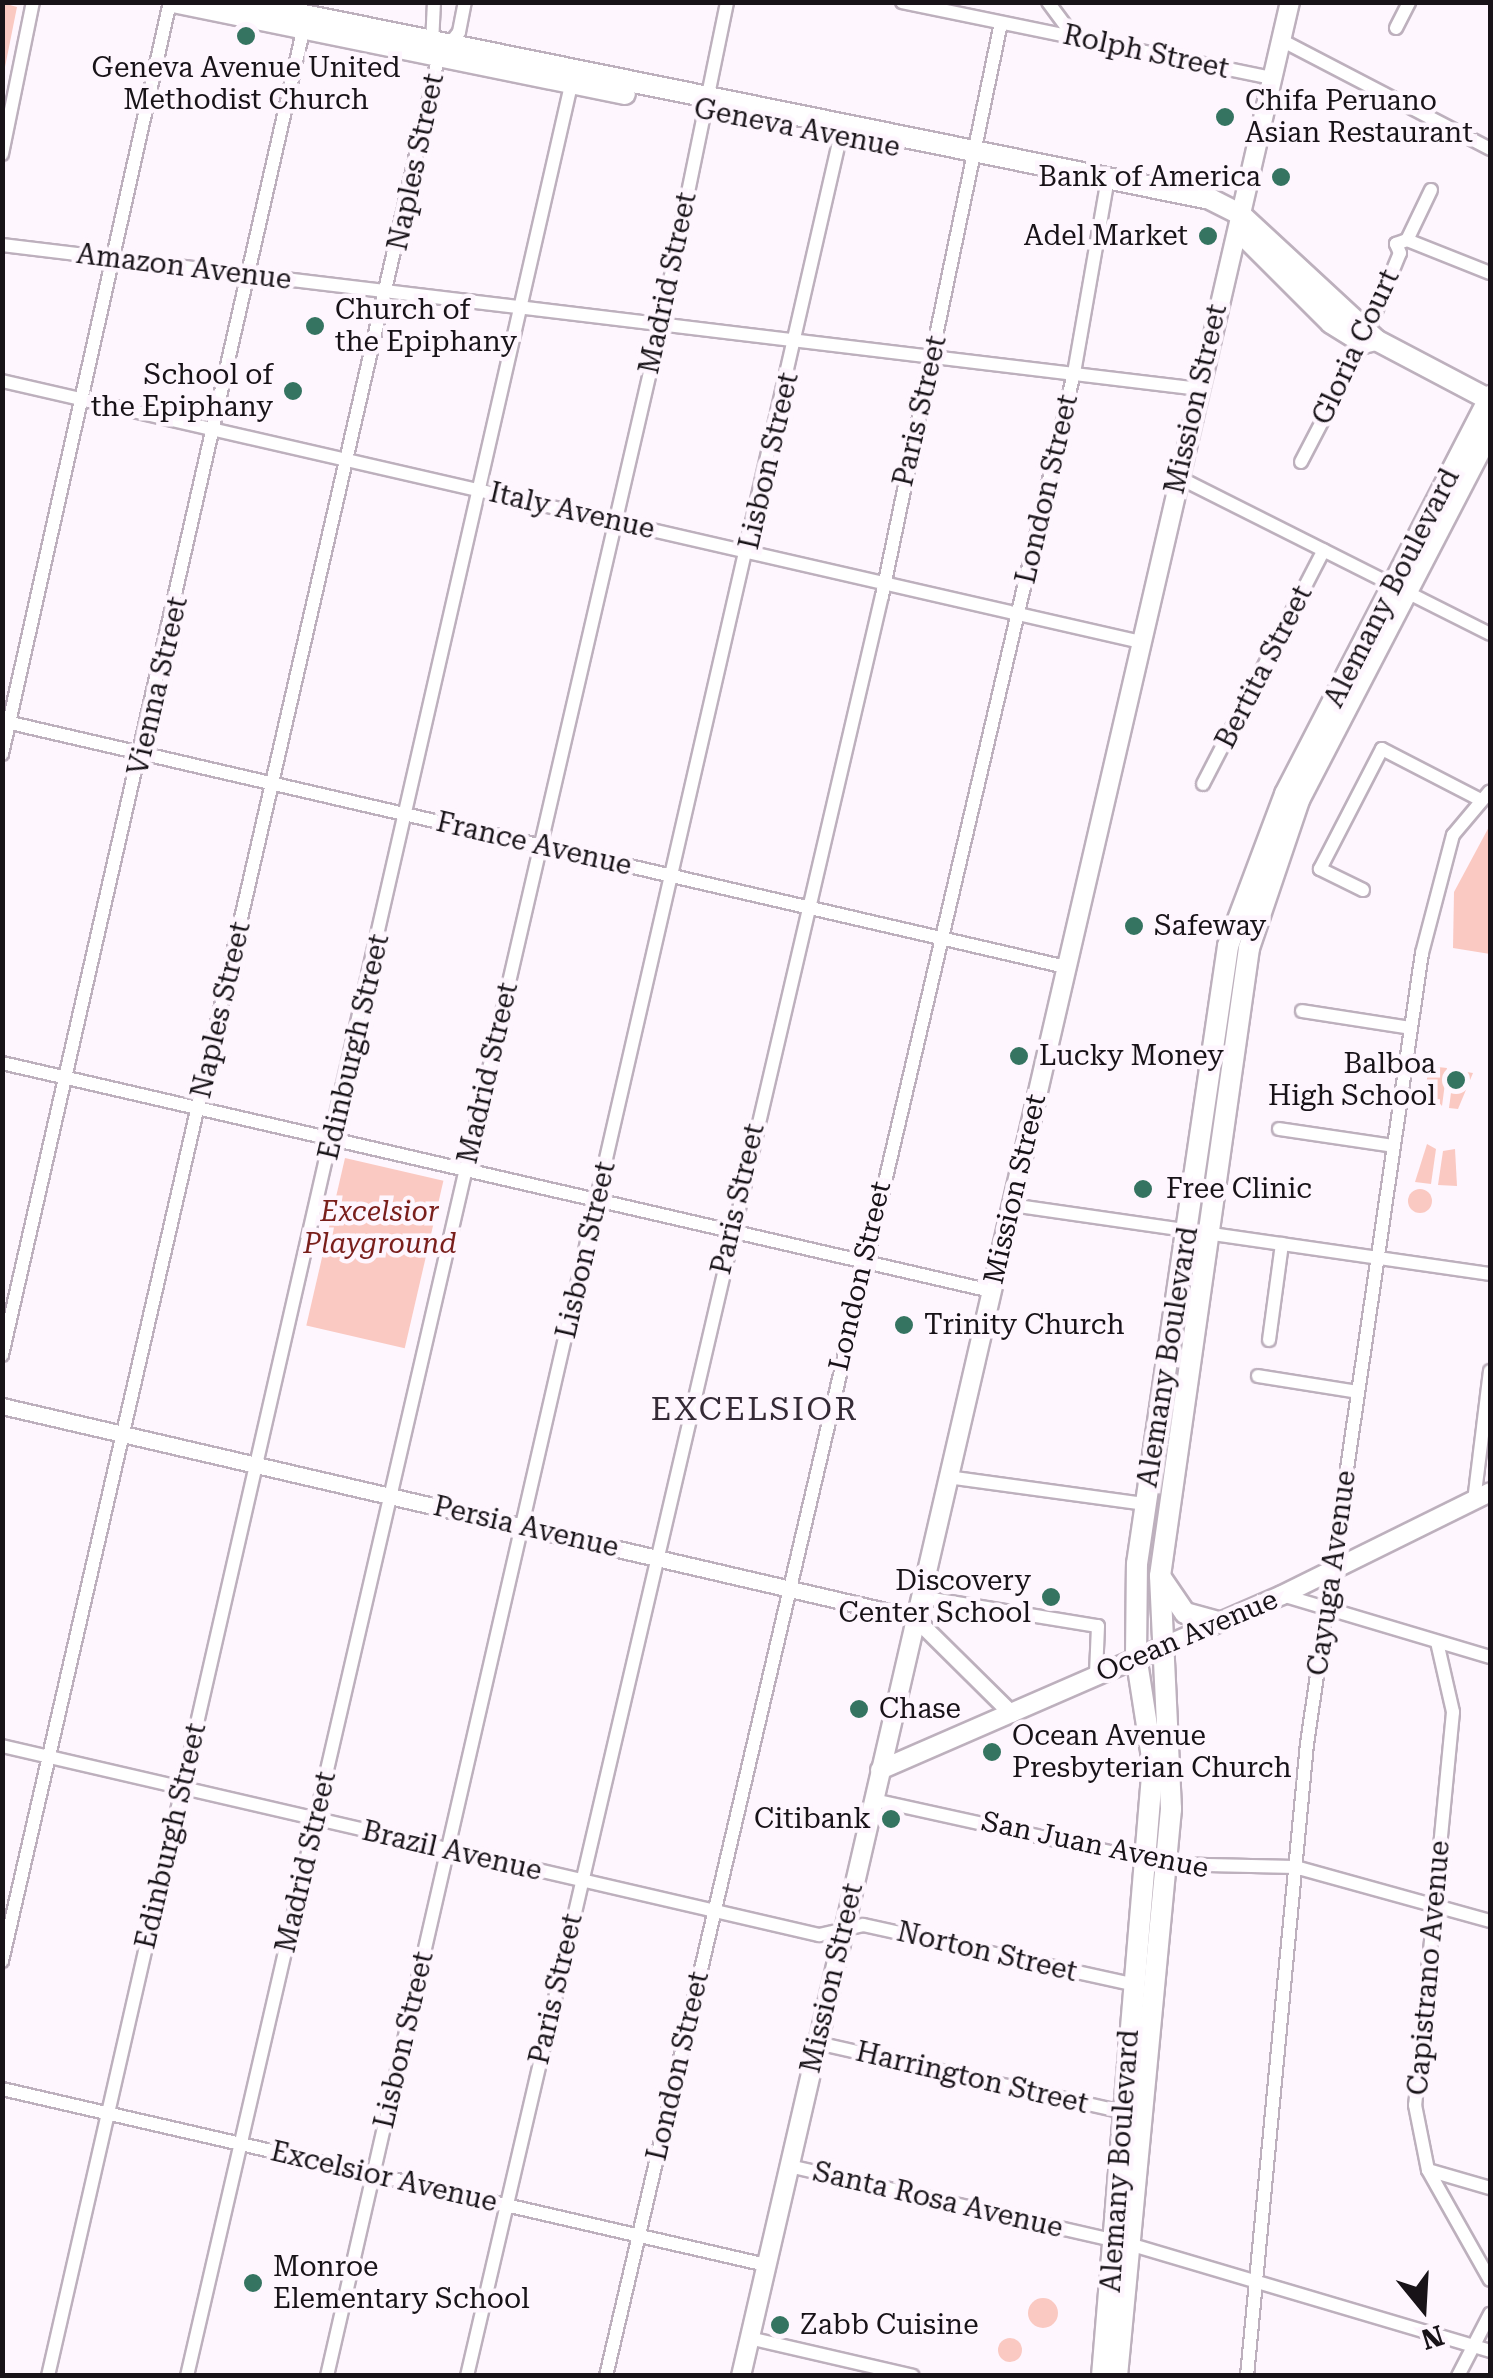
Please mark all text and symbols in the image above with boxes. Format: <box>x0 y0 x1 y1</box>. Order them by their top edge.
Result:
street label: Rolph Street <box>1060 18 1232 86</box>
marker: Geneva Avenue United Methodist Church <box>235 25 257 47</box>
place label: Geneva Avenue United Methodist Church <box>92 51 400 117</box>
street label: Naples Street <box>381 70 451 254</box>
place label: Chifa Peruano Asian Restaurant <box>1245 84 1473 150</box>
street label: Geneva Avenue <box>691 92 903 164</box>
marker: Chifa Peruano Asian Restaurant <box>1214 106 1236 128</box>
place label: Bank of America <box>1038 160 1261 194</box>
marker: Bank of America <box>1270 166 1292 188</box>
street label: Madrid Street <box>632 189 704 377</box>
place label: Adel Market <box>1024 219 1188 253</box>
marker: Adel Market <box>1197 225 1219 247</box>
street label: Amazon Avenue <box>75 237 293 297</box>
street label: Gloria Court <box>1305 264 1407 430</box>
place label: Church of the Epiphany <box>335 293 517 359</box>
street label: Mission Street <box>1158 301 1234 497</box>
marker: Church of the Epiphany <box>304 315 326 337</box>
street label: Paris Street <box>886 332 954 490</box>
place label: School of the Epiphany <box>91 358 273 424</box>
street label: Lisbon Street <box>732 369 806 553</box>
marker: School of the Epiphany <box>282 380 304 402</box>
street label: London Street <box>1009 391 1085 587</box>
street label: Alemany Boulevard <box>1317 463 1467 713</box>
street label: Italy Avenue <box>486 476 658 546</box>
street label: Bertita Street <box>1209 580 1319 754</box>
street label: Vienna Street <box>121 593 195 779</box>
street label: France Avenue <box>433 805 635 883</box>
place label: Safeway <box>1154 909 1266 943</box>
marker: Safeway <box>1123 915 1145 937</box>
street label: Naples Street <box>184 918 258 1102</box>
street label: Edinburgh Street <box>312 931 396 1163</box>
street label: Madrid Street <box>451 979 525 1167</box>
place label: Lucky Money <box>1039 1039 1224 1073</box>
marker: Lucky Money <box>1008 1045 1030 1067</box>
place label: Balboa High School <box>1268 1047 1436 1113</box>
marker: Balboa High School <box>1445 1069 1467 1091</box>
street label: Mission Street <box>977 1091 1053 1287</box>
street label: Paris Street <box>704 1120 772 1278</box>
street label: Lisbon Street <box>549 1158 623 1342</box>
place label: Free Clinic <box>1166 1172 1312 1206</box>
marker: Free Clinic <box>1130 1176 1156 1202</box>
street label: London Street <box>822 1178 898 1374</box>
park label: Excelsior Playground <box>303 1195 457 1261</box>
street label: Alemany Boulevard <box>1131 1224 1205 1490</box>
place label: Trinity Church <box>924 1308 1125 1342</box>
marker: Trinity Church <box>893 1314 915 1336</box>
district label: EXCELSIOR <box>651 1390 859 1428</box>
street label: Cayuga Avenue <box>1301 1468 1363 1678</box>
street label: Persia Avenue <box>430 1489 622 1565</box>
place label: Discovery Center School <box>839 1564 1031 1630</box>
street label: Ocean Avenue <box>1091 1583 1283 1689</box>
marker: Discovery Center School <box>1040 1586 1062 1608</box>
place label: Chase <box>879 1692 961 1726</box>
marker: Chase <box>848 1698 870 1720</box>
place label: Ocean Avenue Presbyterian Church <box>1012 1719 1291 1785</box>
street label: Edinburgh Street <box>129 1720 213 1952</box>
marker: Ocean Avenue Presbyterian Church <box>981 1741 1003 1763</box>
street label: Madrid Street <box>269 1768 343 1956</box>
place label: Citibank <box>754 1802 871 1836</box>
street label: San Juan Avenue <box>978 1805 1212 1885</box>
marker: Citibank <box>880 1808 902 1830</box>
street label: Brazil Avenue <box>359 1814 545 1888</box>
street label: Capistrano Avenue <box>1401 1839 1457 2097</box>
street label: Mission Street <box>794 1880 870 2076</box>
street label: Paris Street <box>522 1910 590 2068</box>
street label: Norton Street <box>894 1915 1080 1989</box>
street label: Lisbon Street <box>367 1948 441 2132</box>
street label: London Street <box>640 1968 716 2164</box>
street label: Alemany Boulevard <box>1094 2028 1146 2294</box>
street label: Harrington Street <box>853 2035 1091 2121</box>
street label: Excelsior Avenue <box>267 2135 501 2219</box>
street label: Santa Rosa Avenue <box>810 2155 1066 2245</box>
place label: Monroe Elementary School <box>273 2250 530 2316</box>
north arrow <box>1373 2258 1473 2358</box>
marker: Monroe Elementary School <box>242 2272 264 2294</box>
place label: Zabb Cuisine <box>800 2308 978 2342</box>
marker: Zabb Cuisine <box>769 2314 791 2336</box>
text: N <box>1417 2318 1448 2356</box>

